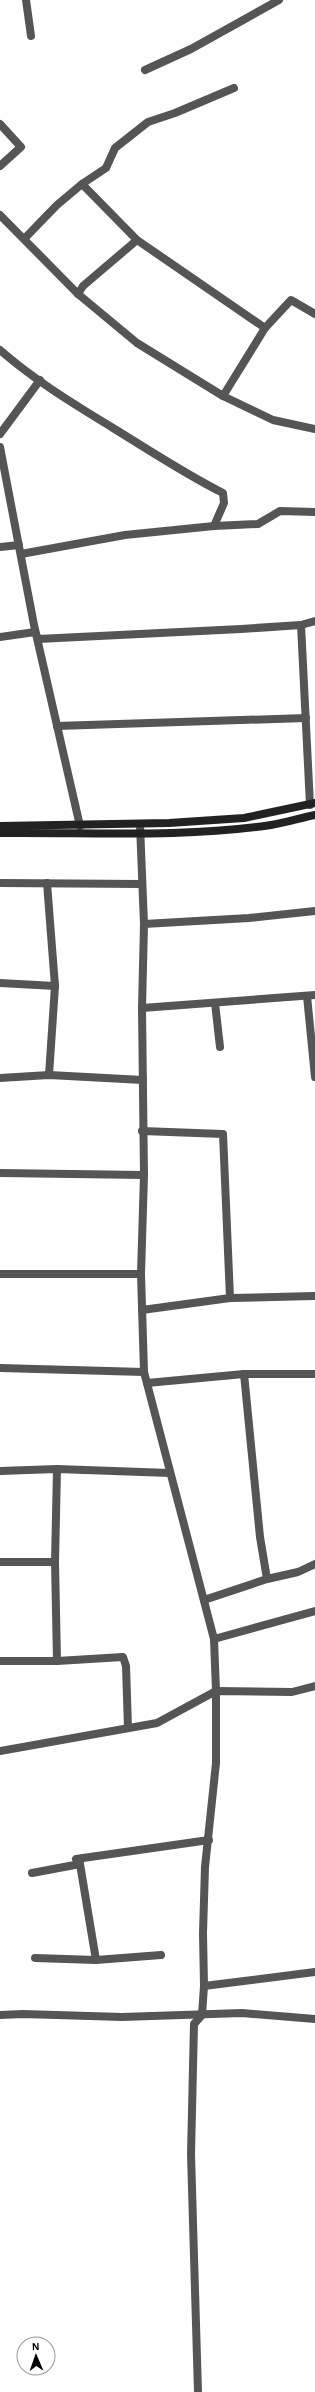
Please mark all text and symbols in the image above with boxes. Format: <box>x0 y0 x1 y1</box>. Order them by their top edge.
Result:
north arrow <box>16 2336 56 2376</box>
text: N <box>32 2341 40 2352</box>

